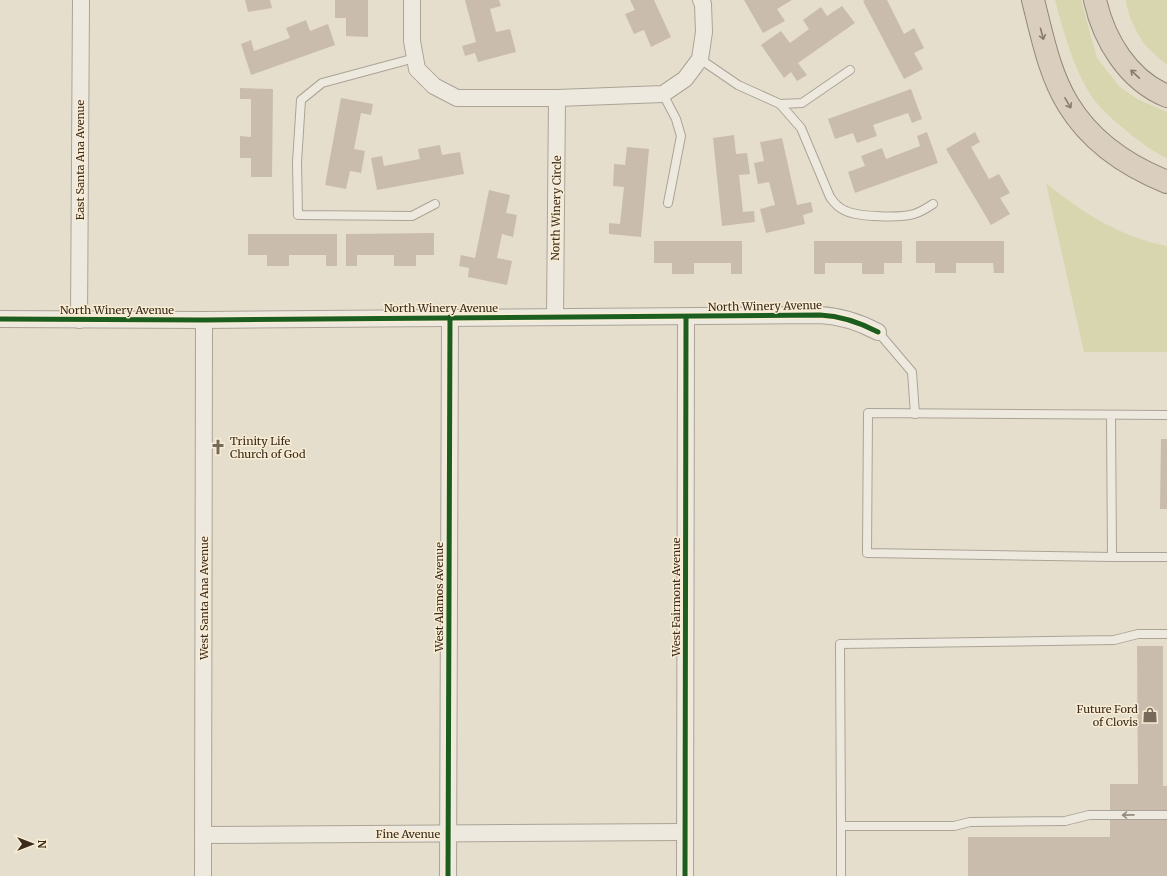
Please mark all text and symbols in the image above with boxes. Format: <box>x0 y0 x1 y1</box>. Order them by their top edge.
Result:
one-way arrow <box>1039 27 1046 40</box>
one-way arrow <box>1130 70 1140 79</box>
one-way arrow <box>1065 97 1073 109</box>
street label: East Santa Ana Avenue <box>73 100 87 220</box>
street label: North Winery Circle <box>548 155 564 261</box>
street label: North Winery Avenue <box>708 298 822 314</box>
street label: North Winery Avenue <box>384 301 498 315</box>
street label: North Winery Avenue <box>60 303 174 317</box>
place label: Trinity Life Church of God <box>230 434 306 461</box>
church icon: Trinity Life Church of God <box>209 438 227 456</box>
street label: West Santa Ana Avenue <box>197 536 211 661</box>
street label: West Fairmont Avenue <box>669 537 683 658</box>
street label: West Alamos Avenue <box>432 542 446 653</box>
place label: Future Ford of Clovis <box>1077 702 1138 729</box>
shop icon: Future Ford of Clovis <box>1141 706 1159 724</box>
one-way arrow <box>1122 811 1135 819</box>
north arrow <box>12 824 52 864</box>
street label: Fine Avenue <box>376 827 440 841</box>
text: N <box>35 840 49 849</box>

